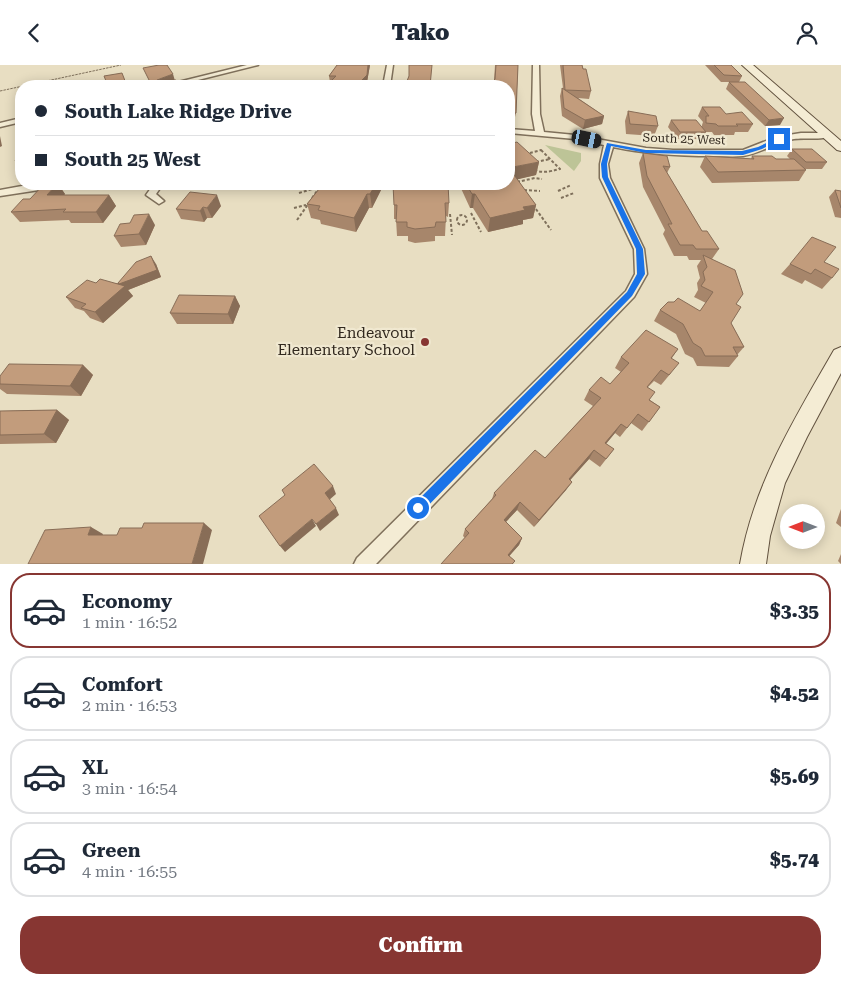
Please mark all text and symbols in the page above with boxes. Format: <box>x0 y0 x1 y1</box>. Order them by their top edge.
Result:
icon: back <box>20 19 48 47</box>
icon: person <box>793 19 821 47</box>
text: Tako <box>392 20 449 45</box>
text: South Lake Ridge Drive <box>65 100 292 123</box>
route end <box>768 128 790 150</box>
car <box>570 129 603 149</box>
street label: South 25 West <box>642 131 726 147</box>
text: South 25 West <box>65 148 201 171</box>
place label: Endeavour Elementary School <box>277 324 415 359</box>
marker: Endeavour Elementary School <box>419 336 431 348</box>
route start <box>407 497 429 519</box>
north arrow <box>780 504 825 549</box>
map controls <box>780 504 825 549</box>
icon: car <box>22 588 67 633</box>
text: Economy <box>82 590 172 613</box>
text: $3.35 <box>770 599 819 622</box>
text: 1 min · 16:52 <box>82 613 177 632</box>
icon: car <box>22 671 67 716</box>
text: Comfort <box>82 673 163 696</box>
text: $4.52 <box>770 682 819 705</box>
text: 2 min · 16:53 <box>82 696 177 715</box>
icon: car <box>22 754 67 799</box>
text: XL <box>82 756 108 779</box>
text: $5.69 <box>770 765 819 788</box>
text: 3 min · 16:54 <box>82 779 177 798</box>
icon: car <box>22 837 67 882</box>
text: Green <box>82 839 140 862</box>
text: $5.74 <box>770 848 819 871</box>
text: 4 min · 16:55 <box>82 862 177 881</box>
button: Confirm <box>20 916 821 974</box>

